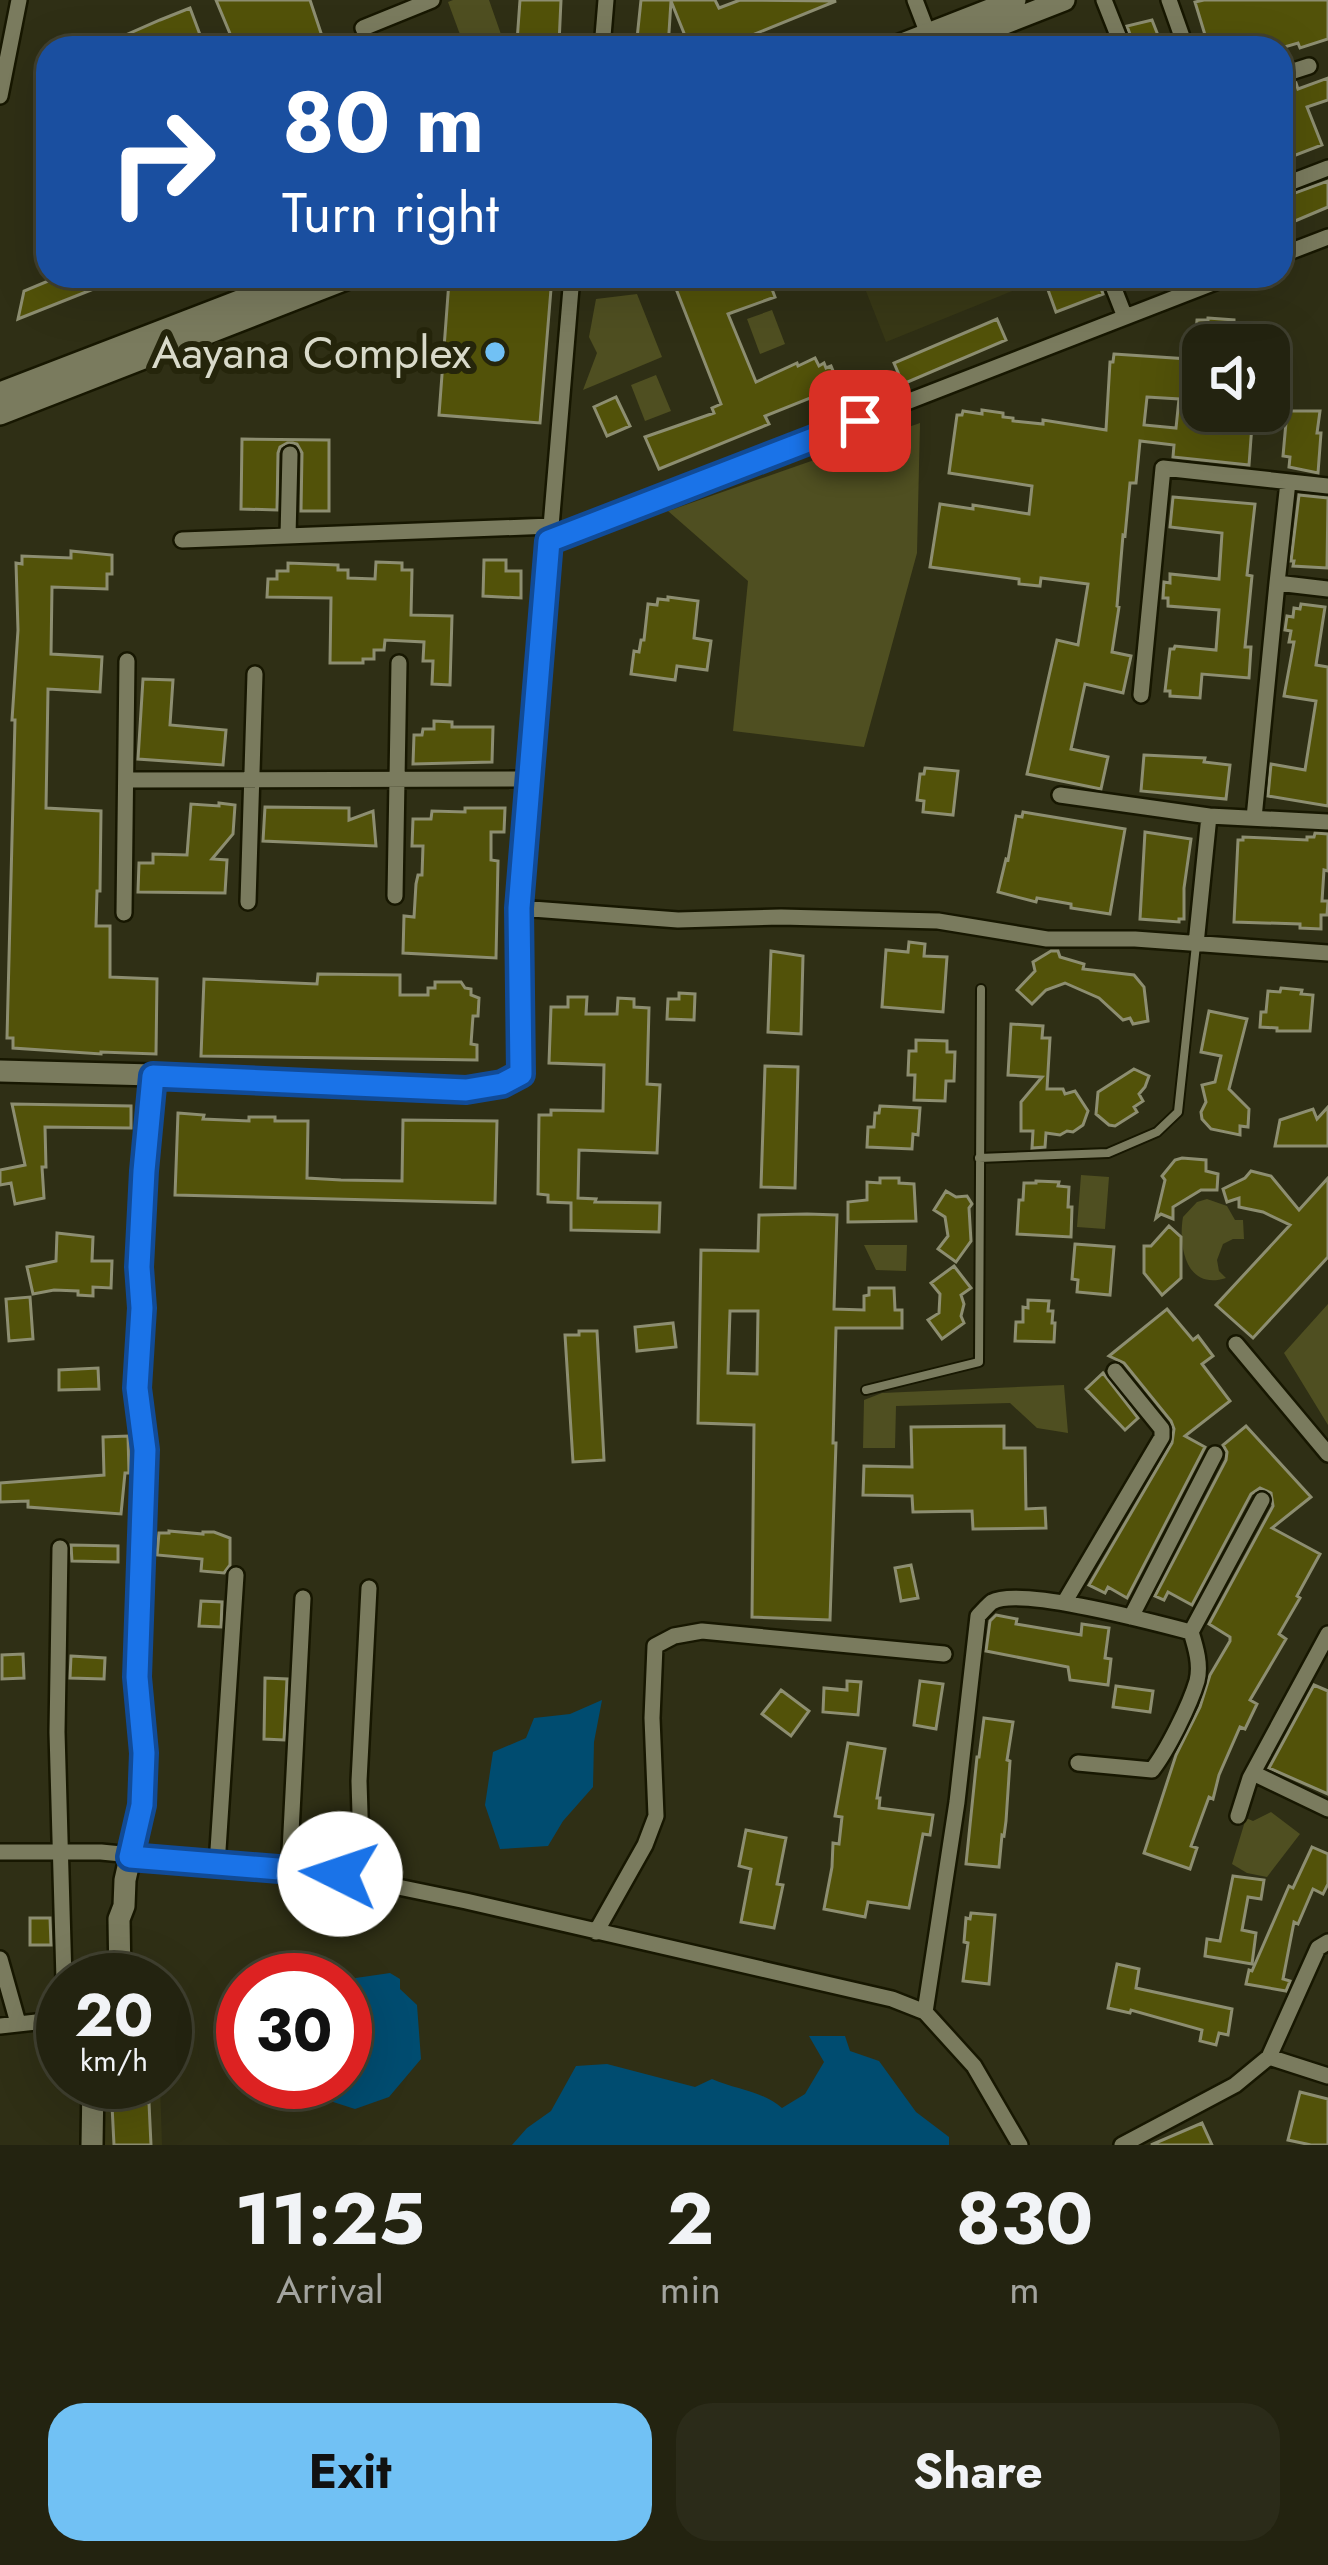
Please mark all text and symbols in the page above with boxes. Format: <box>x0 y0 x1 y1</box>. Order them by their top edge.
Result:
text: 80 m <box>282 62 484 184</box>
icon: right <box>84 84 240 240</box>
text: Turn right <box>282 174 499 252</box>
place label: Aayana Complex <box>152 320 471 385</box>
map controls <box>1182 324 1290 432</box>
button: sound <box>1182 324 1290 432</box>
marker: Aayana Complex <box>482 339 508 365</box>
pin <box>809 370 911 472</box>
icon: arrive <box>827 388 893 454</box>
position arrow <box>277 1811 403 1937</box>
speed limit sign: 30 <box>216 1953 372 2109</box>
text: 20 <box>74 1972 154 2059</box>
text: km/h <box>80 2039 148 2082</box>
text: 11:25 <box>235 2167 425 2271</box>
text: 2 <box>667 2167 714 2271</box>
text: 830 <box>956 2167 1093 2271</box>
text: Arrival <box>276 2261 384 2318</box>
text: min <box>660 2261 721 2318</box>
text: m <box>1009 2261 1040 2318</box>
button: Exit <box>48 2403 652 2541</box>
button: Share <box>676 2403 1280 2541</box>

